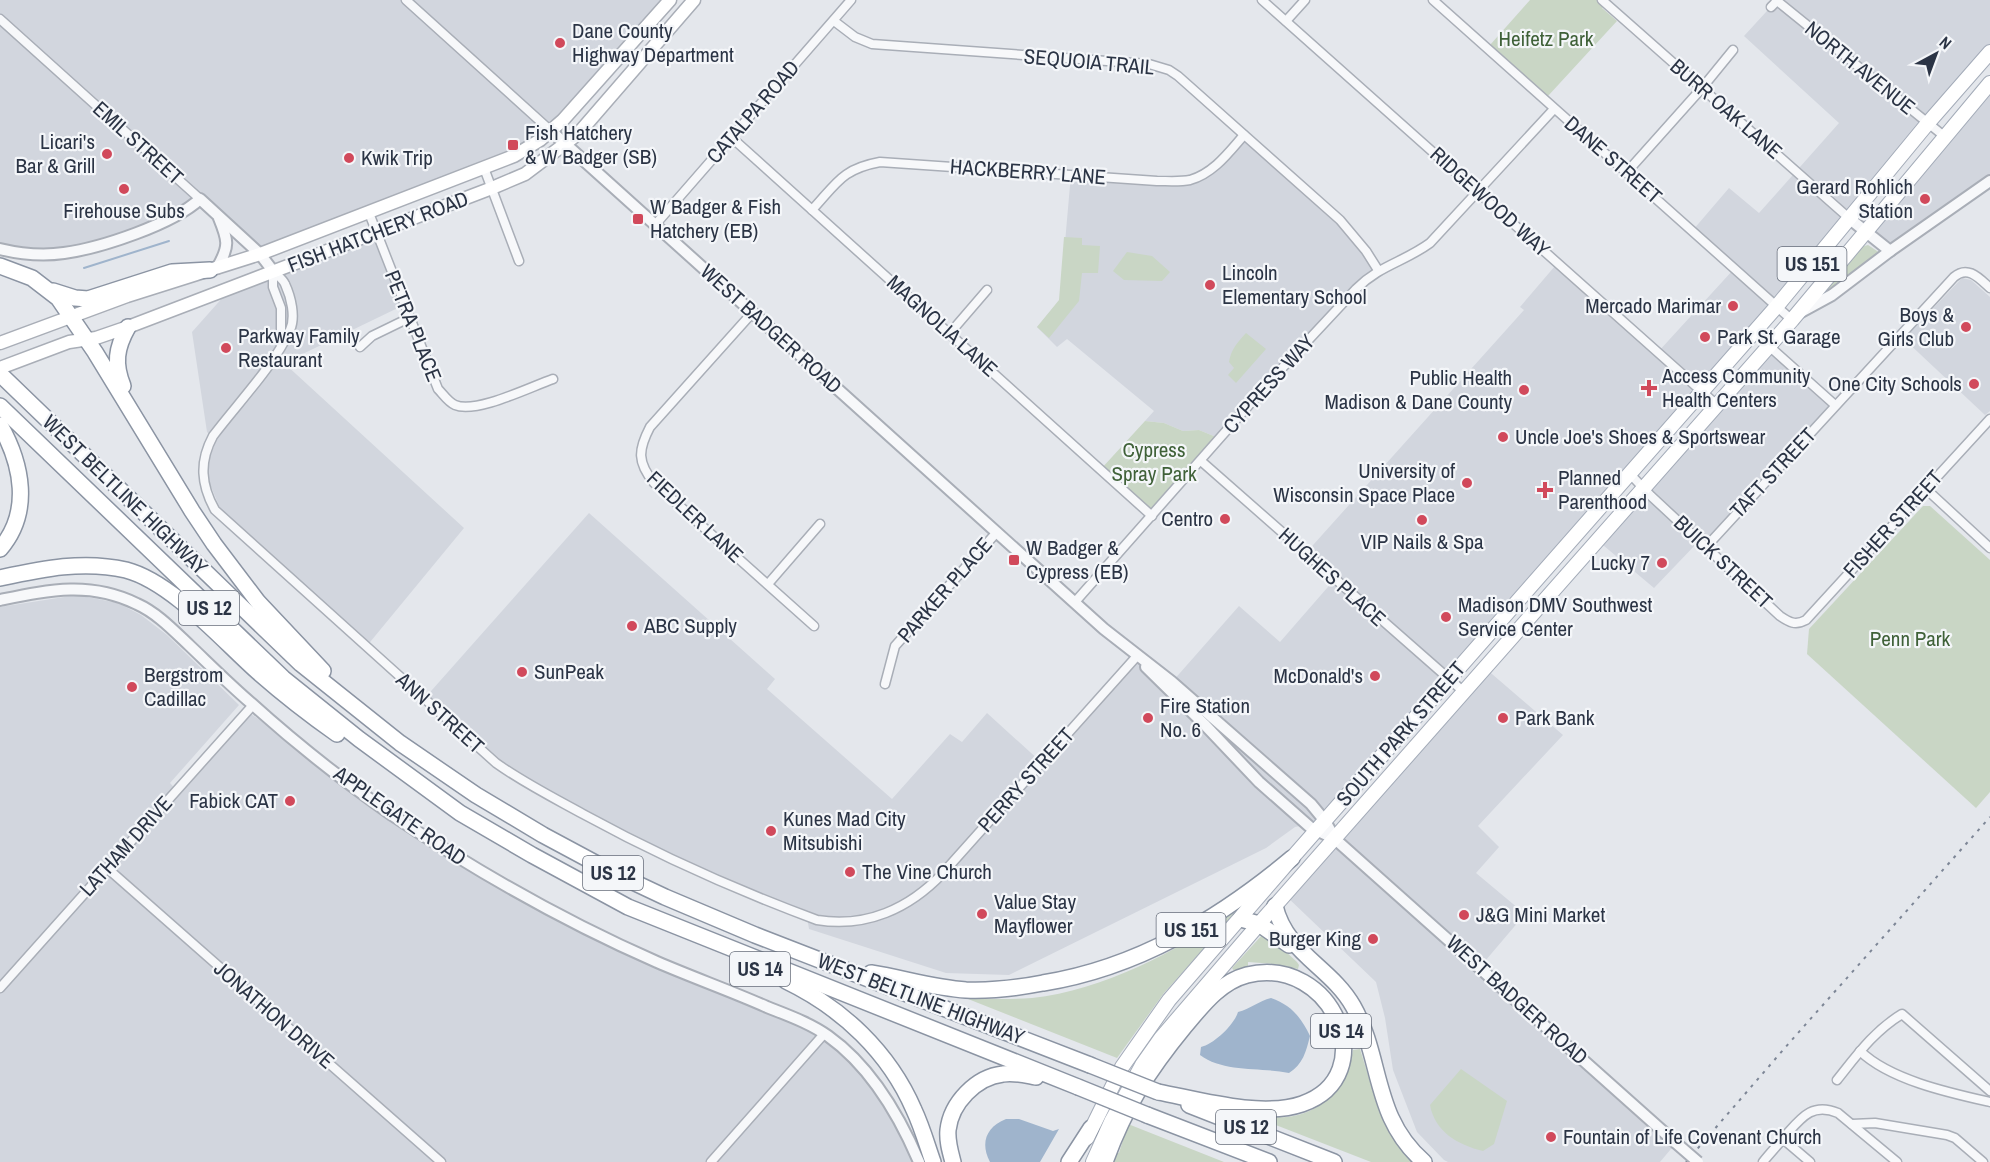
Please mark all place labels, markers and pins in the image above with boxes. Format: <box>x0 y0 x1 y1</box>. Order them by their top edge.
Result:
place label: Dane County Highway Department <box>572 16 734 69</box>
marker: Dane County Highway Department <box>553 36 567 50</box>
place label: Fish Hatchery & W Badger (SB) <box>525 118 657 171</box>
place label: Licari's Bar & Grill <box>16 127 95 180</box>
marker: Fish Hatchery & W Badger (SB) <box>506 138 520 152</box>
place label: Kwik Trip <box>361 143 433 172</box>
marker: Licari's Bar & Grill <box>100 147 114 161</box>
marker: Kwik Trip <box>342 151 356 165</box>
place label: Gerard Rohlich Station <box>1796 172 1913 225</box>
marker: Firehouse Subs <box>117 182 131 196</box>
place label: W Badger & Fish Hatchery (EB) <box>650 192 781 245</box>
marker: Gerard Rohlich Station <box>1918 192 1932 206</box>
place label: Firehouse Subs <box>63 196 185 225</box>
marker: W Badger & Fish Hatchery (EB) <box>631 212 645 226</box>
place label: Lincoln Elementary School <box>1222 258 1367 311</box>
marker: Lincoln Elementary School <box>1203 278 1217 292</box>
place label: Mercado Marimar <box>1585 291 1721 320</box>
marker: Mercado Marimar <box>1726 299 1740 313</box>
place label: Boys & Girls Club <box>1877 300 1955 353</box>
marker: Boys & Girls Club <box>1959 320 1973 334</box>
place label: Parkway Family Restaurant <box>238 321 360 374</box>
place label: Park St. Garage <box>1717 322 1840 351</box>
marker: Park St. Garage <box>1698 330 1712 344</box>
marker: Parkway Family Restaurant <box>219 341 233 355</box>
place label: Access Community Health Centers <box>1661 361 1811 414</box>
place label: Public Health Madison & Dane County <box>1324 363 1512 416</box>
place label: One City Schools <box>1828 369 1962 398</box>
marker: One City Schools <box>1967 377 1981 391</box>
marker: Access Community Health Centers <box>1640 379 1658 397</box>
marker: Public Health Madison & Dane County <box>1517 383 1531 397</box>
place label: Uncle Joe's Shoes & Sportswear <box>1515 422 1766 451</box>
marker: Uncle Joe's Shoes & Sportswear <box>1496 430 1510 444</box>
place label: University of Wisconsin Space Place <box>1273 456 1455 509</box>
place label: Planned Parenthood <box>1558 463 1647 516</box>
marker: University of Wisconsin Space Place <box>1460 476 1474 490</box>
marker: Planned Parenthood <box>1536 481 1554 499</box>
place label: Centro <box>1161 504 1213 533</box>
marker: Centro <box>1218 512 1232 526</box>
marker: VIP Nails & Spa <box>1415 513 1429 527</box>
place label: VIP Nails & Spa <box>1360 527 1484 556</box>
place label: W Badger & Cypress (EB) <box>1026 533 1128 586</box>
place label: Lucky 7 <box>1591 548 1650 577</box>
marker: W Badger & Cypress (EB) <box>1007 553 1021 567</box>
marker: Lucky 7 <box>1655 556 1669 570</box>
place label: Madison DMV Southwest Service Center <box>1458 590 1653 643</box>
marker: Madison DMV Southwest Service Center <box>1439 610 1453 624</box>
place label: ABC Supply <box>643 611 737 640</box>
marker: ABC Supply <box>625 619 639 633</box>
place label: SunPeak <box>534 657 604 686</box>
place label: Bergstrom Cadillac <box>144 660 223 713</box>
place label: McDonald's <box>1274 661 1363 690</box>
marker: SunPeak <box>515 665 529 679</box>
marker: McDonald's <box>1368 669 1382 683</box>
marker: Bergstrom Cadillac <box>125 680 139 694</box>
place label: Fire Station No. 6 <box>1160 691 1250 744</box>
place label: Park Bank <box>1515 703 1595 732</box>
marker: Fire Station No. 6 <box>1141 711 1155 725</box>
marker: Park Bank <box>1496 711 1510 725</box>
place label: Fabick CAT <box>189 786 278 815</box>
marker: Fabick CAT <box>283 794 297 808</box>
place label: Kunes Mad City Mitsubishi <box>783 804 906 857</box>
marker: Kunes Mad City Mitsubishi <box>764 824 778 838</box>
place label: The Vine Church <box>862 857 992 886</box>
marker: The Vine Church <box>843 865 857 879</box>
place label: Value Stay Mayflower <box>994 887 1076 940</box>
place label: J&G Mini Market <box>1476 900 1605 929</box>
marker: Value Stay Mayflower <box>975 907 989 921</box>
marker: J&G Mini Market <box>1457 908 1471 922</box>
place label: Burger King <box>1269 924 1361 953</box>
marker: Burger King <box>1366 932 1380 946</box>
place label: Fountain of Life Covenant Church <box>1563 1122 1822 1151</box>
marker: Fountain of Life Covenant Church <box>1544 1130 1558 1144</box>

